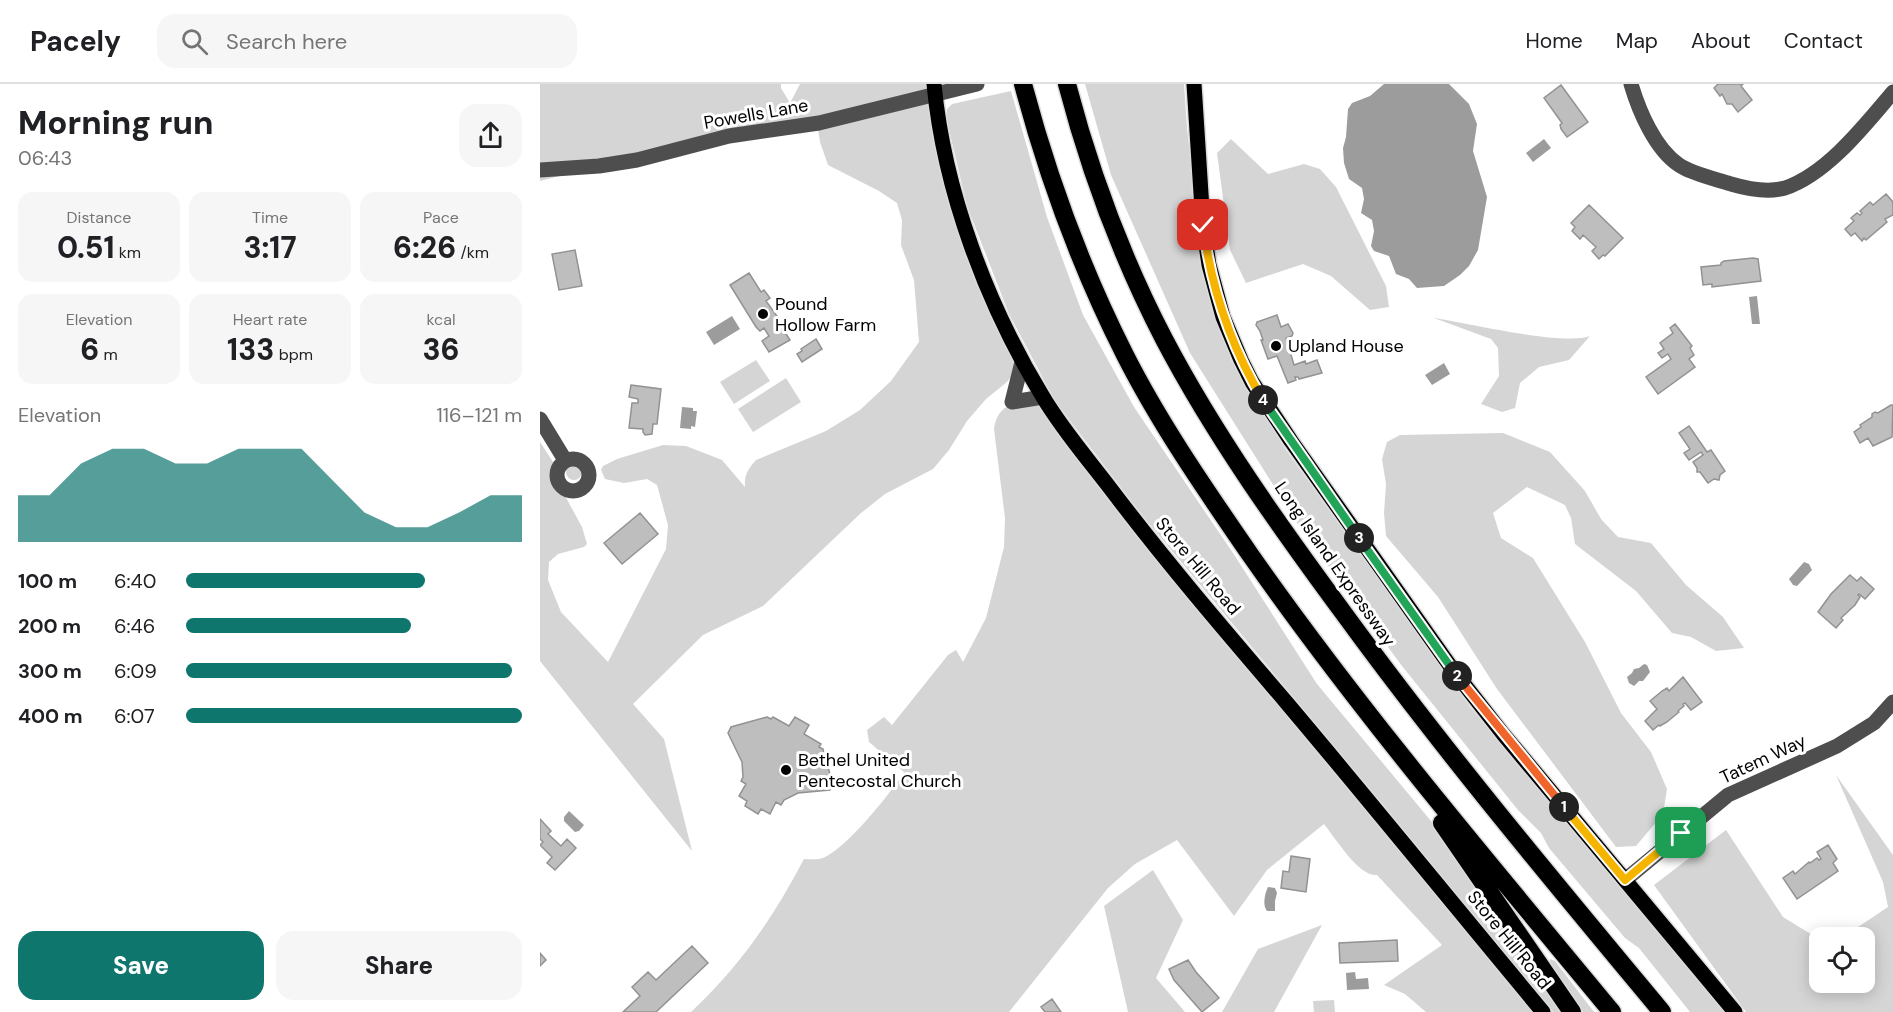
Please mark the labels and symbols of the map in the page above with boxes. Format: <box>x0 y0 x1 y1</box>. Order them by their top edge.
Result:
street label: Powells Lane <box>702 93 810 135</box>
pin <box>1177 199 1228 250</box>
place label: Pound Hollow Farm <box>775 292 876 337</box>
marker: Pound Hollow Farm <box>756 307 770 321</box>
place label: Upland House <box>1288 334 1404 358</box>
marker: Upland House <box>1269 339 1283 353</box>
pin: 4 <box>1248 385 1278 415</box>
street label: Long Island Expressway <box>1269 477 1401 651</box>
street label: Store Hill Road <box>1150 512 1246 620</box>
pin: 3 <box>1344 523 1374 553</box>
pin: 2 <box>1442 661 1472 691</box>
street label: Tatem Way <box>1716 729 1810 789</box>
place label: Bethel United Pentecostal Church <box>798 748 961 793</box>
marker: Bethel United Pentecostal Church <box>779 763 793 777</box>
pin: 1 <box>1549 792 1579 822</box>
pin <box>1655 807 1706 858</box>
street label: Store Hill Road <box>1462 886 1556 994</box>

